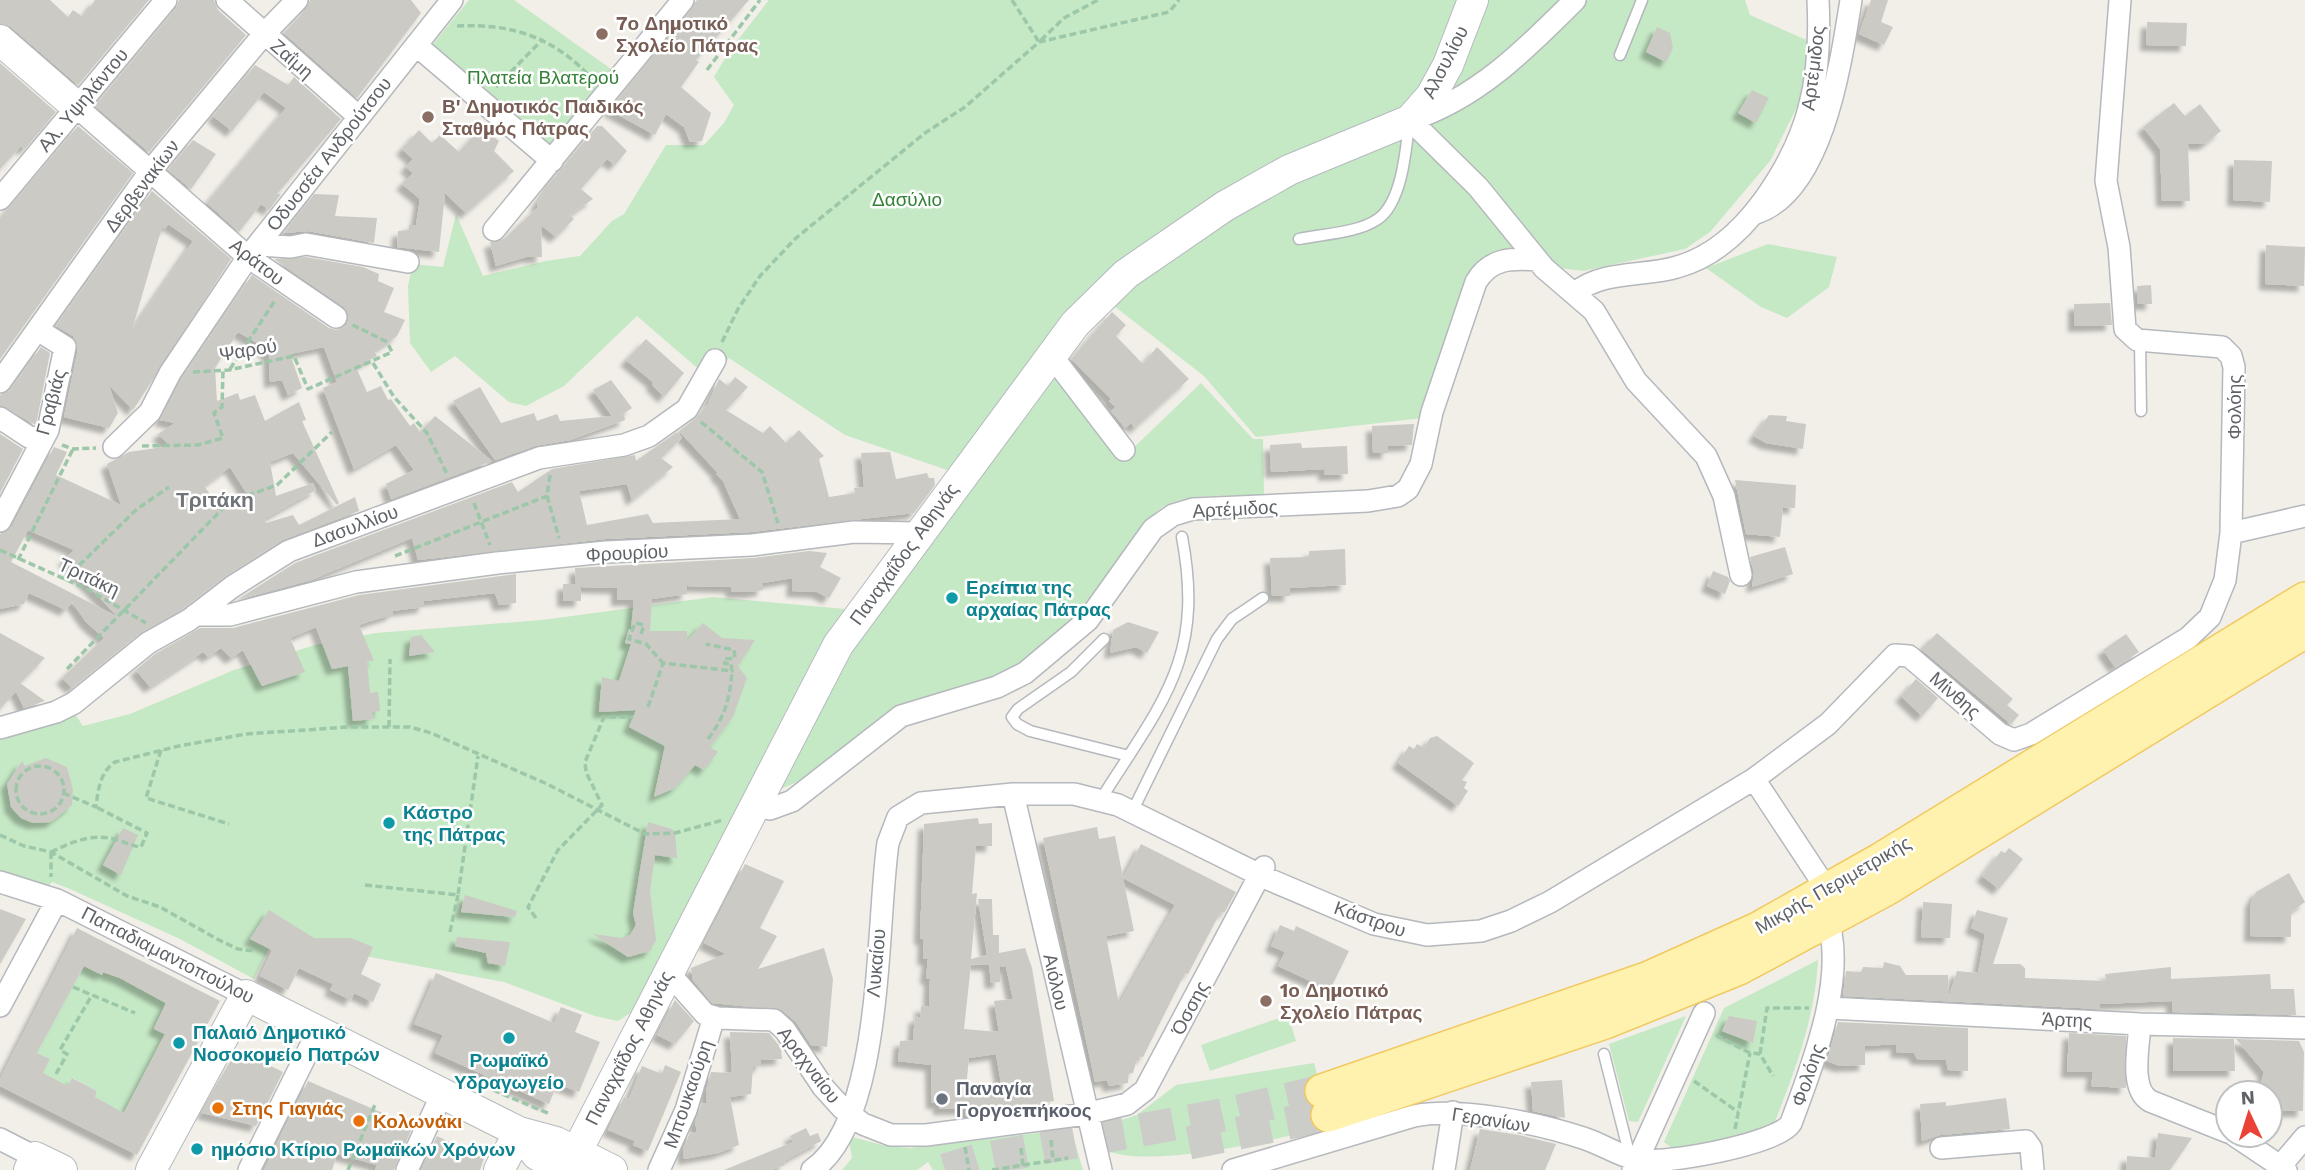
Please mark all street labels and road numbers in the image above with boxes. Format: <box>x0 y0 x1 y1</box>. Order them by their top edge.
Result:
street label: Αλσυλίου <box>1417 22 1473 102</box>
street label: Αρτέμιδος <box>1796 24 1830 112</box>
street label: Ζαΐμη <box>266 34 318 84</box>
street label: Αλ. Υψηλάντου <box>33 43 133 157</box>
street label: Οδυσσέα Ανδρούτσου <box>262 72 396 236</box>
street label: Δερβενακίων <box>100 135 184 237</box>
street label: Αράτου <box>225 234 289 290</box>
street label: Ψαρού <box>217 334 279 366</box>
street label: Γραβιάς <box>31 366 71 438</box>
street label: Φολόης <box>2223 375 2246 439</box>
street label: Παναχαΐδος Αθηνάς <box>845 478 963 630</box>
street label: Αρτέμιδος <box>1192 495 1278 523</box>
street label: Δασυλλίου <box>309 500 401 552</box>
street label: Φρουρίου <box>585 539 669 567</box>
street label: Τριτάκη <box>55 553 123 601</box>
street label: Μίνθης <box>1925 667 1985 723</box>
street label: Μικρής Περιμετρικής <box>1751 831 1915 939</box>
street label: Κάστρου <box>1331 896 1409 942</box>
street label: Παπαδιαμαντοπούλου <box>78 901 258 1009</box>
street label: Λυκαίου <box>862 928 890 998</box>
street label: Αιόλου <box>1038 952 1074 1012</box>
street label: Παναχαΐδος Αθηνάς <box>580 967 678 1129</box>
street label: Όσσης <box>1166 977 1214 1040</box>
street label: Άρτης <box>2041 1007 2093 1033</box>
street label: Αραχναίου <box>773 1022 845 1108</box>
street label: Μπουκαούρη <box>659 1037 717 1151</box>
street label: Φολόης <box>1787 1041 1829 1109</box>
street label: Γερανίων <box>1450 1102 1532 1138</box>

